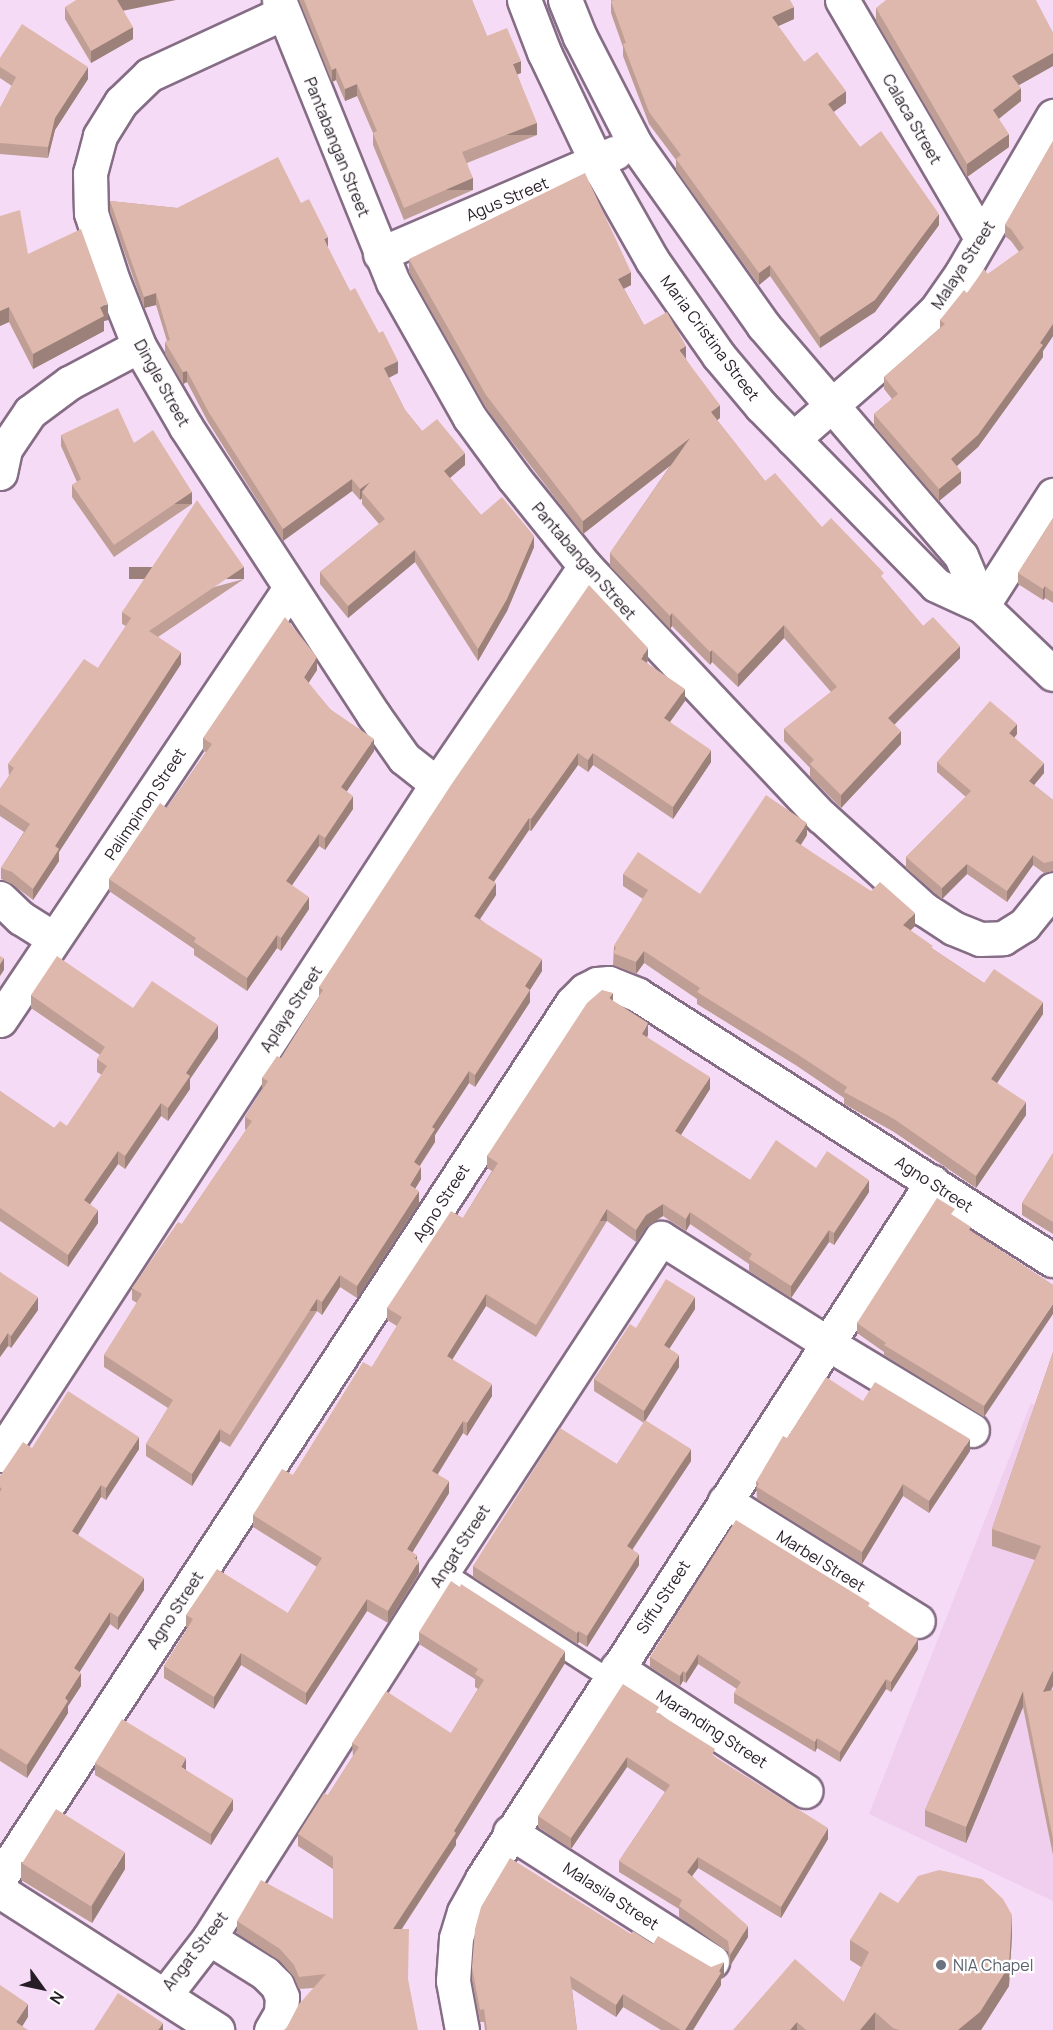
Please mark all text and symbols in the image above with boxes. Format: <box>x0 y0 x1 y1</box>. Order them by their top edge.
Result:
street label: Calaca Street <box>878 71 946 167</box>
street label: Pantabangan Street <box>300 74 374 220</box>
street label: Agus Street <box>463 173 551 225</box>
street label: Malaya Street <box>927 217 999 313</box>
street label: Maria Cristina Street <box>657 272 763 404</box>
street label: Dingle Street <box>130 336 194 430</box>
street label: Pantabangan Street <box>528 499 640 623</box>
street label: Palimpinon Street <box>100 744 190 864</box>
street label: Aplaya Street <box>256 962 326 1056</box>
street label: Agno Street <box>892 1152 976 1216</box>
street label: Agno Street <box>409 1161 473 1245</box>
street label: Angat Street <box>426 1501 494 1591</box>
street label: Marbel Street <box>773 1526 869 1596</box>
street label: Siffu Street <box>632 1557 694 1637</box>
street label: Agno Street <box>143 1568 207 1652</box>
street label: Maranding Street <box>653 1686 771 1772</box>
street label: Malasila Street <box>560 1858 662 1934</box>
street label: Angat Street <box>158 1908 232 1994</box>
place label: NIA Chapel <box>953 1955 1033 1975</box>
north arrow <box>12 1958 72 2018</box>
marker: NIA Chapel <box>934 1958 948 1972</box>
text: N <box>45 1987 69 2009</box>

